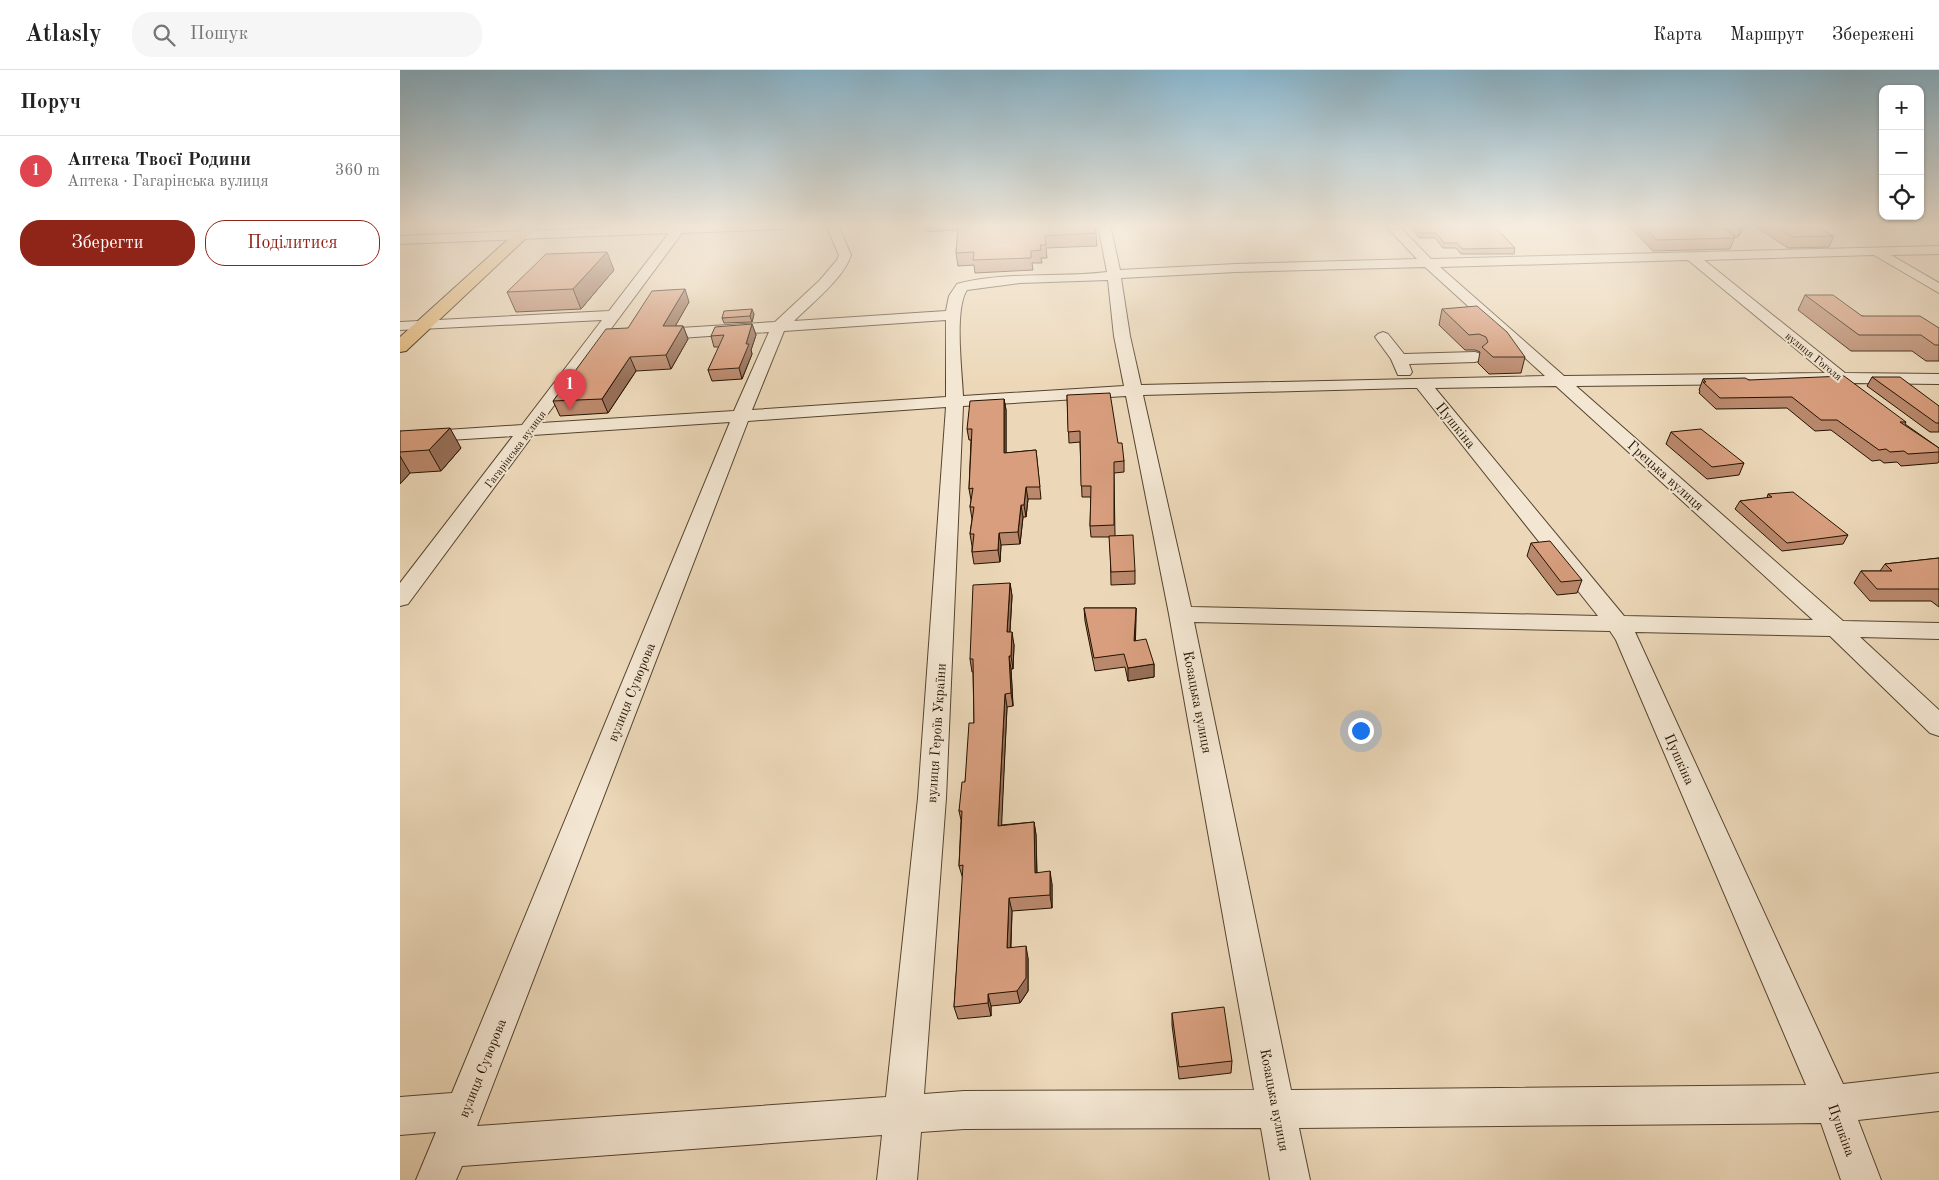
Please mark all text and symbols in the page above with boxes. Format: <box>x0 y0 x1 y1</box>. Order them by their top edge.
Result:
search box <box>132 12 482 57</box>
icon: search <box>150 21 178 49</box>
text: Atlasly <box>25 23 102 47</box>
text: Пошук <box>190 25 248 44</box>
text: Карта <box>1653 26 1702 44</box>
text: Маршрут <box>1730 26 1804 44</box>
text: Збережені <box>1832 26 1914 44</box>
map controls <box>1879 85 1924 220</box>
button: + <box>1879 85 1924 130</box>
text: Поруч <box>20 92 81 113</box>
button: − <box>1879 130 1924 175</box>
text: Аптека Твоєї Родини <box>67 151 251 170</box>
text: 1 <box>31 163 41 179</box>
text: 360 m <box>335 163 380 179</box>
text: Аптека · Гагарінська вулиця <box>67 174 268 190</box>
button: locate <box>1879 175 1924 220</box>
button: Зберегти <box>20 220 195 266</box>
button: Поділитися <box>205 220 380 266</box>
street label: вулиця Гоголя <box>1783 331 1844 383</box>
pin: 1 <box>554 369 586 410</box>
street label: Пушкіна <box>1433 400 1478 451</box>
street label: Гагарінська вулиця <box>484 409 549 491</box>
street label: Грецька вулиця <box>1625 438 1706 513</box>
street label: вулиця Суворова <box>606 641 658 744</box>
street label: Козацька вулиця <box>1180 650 1214 755</box>
street label: вулиця Героїв України <box>925 663 949 803</box>
your location <box>1348 718 1374 744</box>
street label: Пушкіна <box>1662 732 1697 787</box>
street label: вулиця Суворова <box>457 1017 509 1120</box>
street label: Козацька вулиця <box>1257 1048 1291 1153</box>
street label: Пушкіна <box>1825 1102 1857 1158</box>

